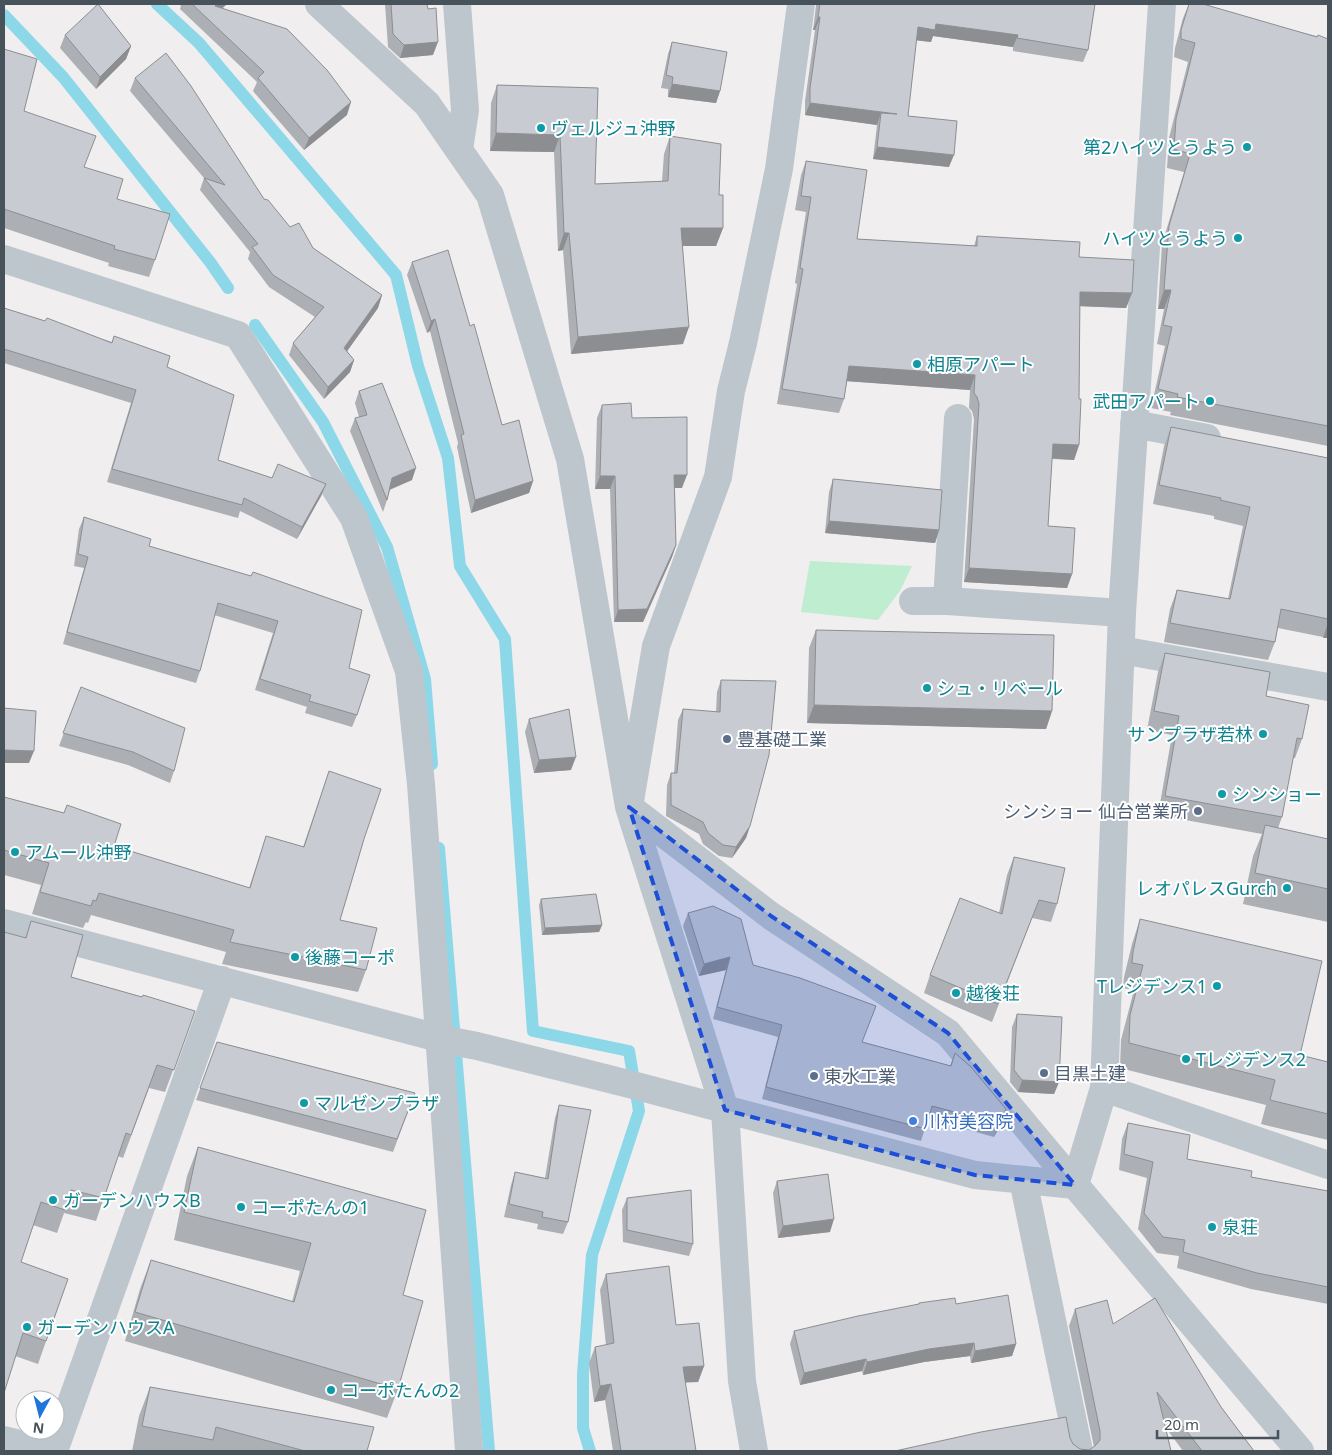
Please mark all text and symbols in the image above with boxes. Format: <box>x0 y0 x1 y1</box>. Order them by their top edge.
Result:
place label: ヴェルジュ沖野 <box>551 116 676 140</box>
marker: ヴェルジュ沖野 <box>535 122 547 134</box>
place label: 第2ハイツとうよう <box>1083 135 1237 159</box>
marker: 第2ハイツとうよう <box>1241 141 1253 153</box>
place label: ハイツとうよう <box>1102 226 1228 250</box>
marker: ハイツとうよう <box>1232 232 1244 244</box>
place label: 相原アパート <box>927 352 1035 376</box>
marker: 相原アパート <box>911 358 923 370</box>
place label: 武田アパート <box>1092 389 1200 413</box>
marker: 武田アパート <box>1204 395 1216 407</box>
place label: シュ・リベール <box>937 676 1063 700</box>
marker: シュ・リベール <box>921 682 933 694</box>
place label: サンプラザ若林 <box>1128 722 1253 746</box>
place label: 豊基礎工業 <box>737 727 827 751</box>
marker: サンプラザ若林 <box>1257 728 1269 740</box>
marker: 豊基礎工業 <box>721 733 733 745</box>
place label: シンショー <box>1232 782 1322 806</box>
marker: シンショー <box>1216 788 1228 800</box>
place label: シンショー 仙台営業所 <box>1003 799 1188 823</box>
marker: シンショー 仙台営業所 <box>1192 805 1204 817</box>
place label: アムール沖野 <box>25 840 132 864</box>
marker: アムール沖野 <box>9 846 21 858</box>
place label: レオパレスGurch <box>1136 876 1277 900</box>
marker: レオパレスGurch <box>1281 882 1293 894</box>
place label: 後藤コーポ <box>305 945 395 969</box>
marker: 後藤コーポ <box>289 951 301 963</box>
place label: Tレジデンス1 <box>1097 974 1207 998</box>
marker: Tレジデンス1 <box>1211 980 1223 992</box>
place label: 越後荘 <box>966 981 1020 1005</box>
marker: 越後荘 <box>950 987 962 999</box>
place label: Tレジデンス2 <box>1196 1047 1306 1071</box>
marker: Tレジデンス2 <box>1180 1053 1192 1065</box>
place label: 目黒土建 <box>1054 1061 1126 1085</box>
place label: 東水工業 <box>824 1064 896 1088</box>
marker: 目黒土建 <box>1038 1067 1050 1079</box>
marker: 東水工業 <box>808 1070 820 1082</box>
place label: マルゼンプラザ <box>314 1091 439 1115</box>
marker: マルゼンプラザ <box>298 1097 310 1109</box>
place label: 川村美容院 <box>923 1109 1013 1133</box>
marker: 川村美容院 <box>907 1115 919 1127</box>
place label: ガーデンハウスB <box>63 1188 201 1212</box>
marker: ガーデンハウスB <box>47 1194 59 1206</box>
place label: コーポたんの1 <box>251 1195 369 1219</box>
marker: コーポたんの1 <box>235 1201 247 1213</box>
place label: 泉荘 <box>1222 1215 1258 1239</box>
marker: 泉荘 <box>1206 1221 1218 1233</box>
place label: ガーデンハウスA <box>37 1315 175 1339</box>
marker: ガーデンハウスA <box>21 1321 33 1333</box>
place label: コーポたんの2 <box>341 1378 459 1402</box>
marker: コーポたんの2 <box>325 1384 337 1396</box>
north arrow <box>15 1390 65 1440</box>
scale bar <box>1157 1408 1278 1440</box>
text: 20 m <box>1164 1414 1199 1434</box>
text: N <box>32 1418 45 1439</box>

